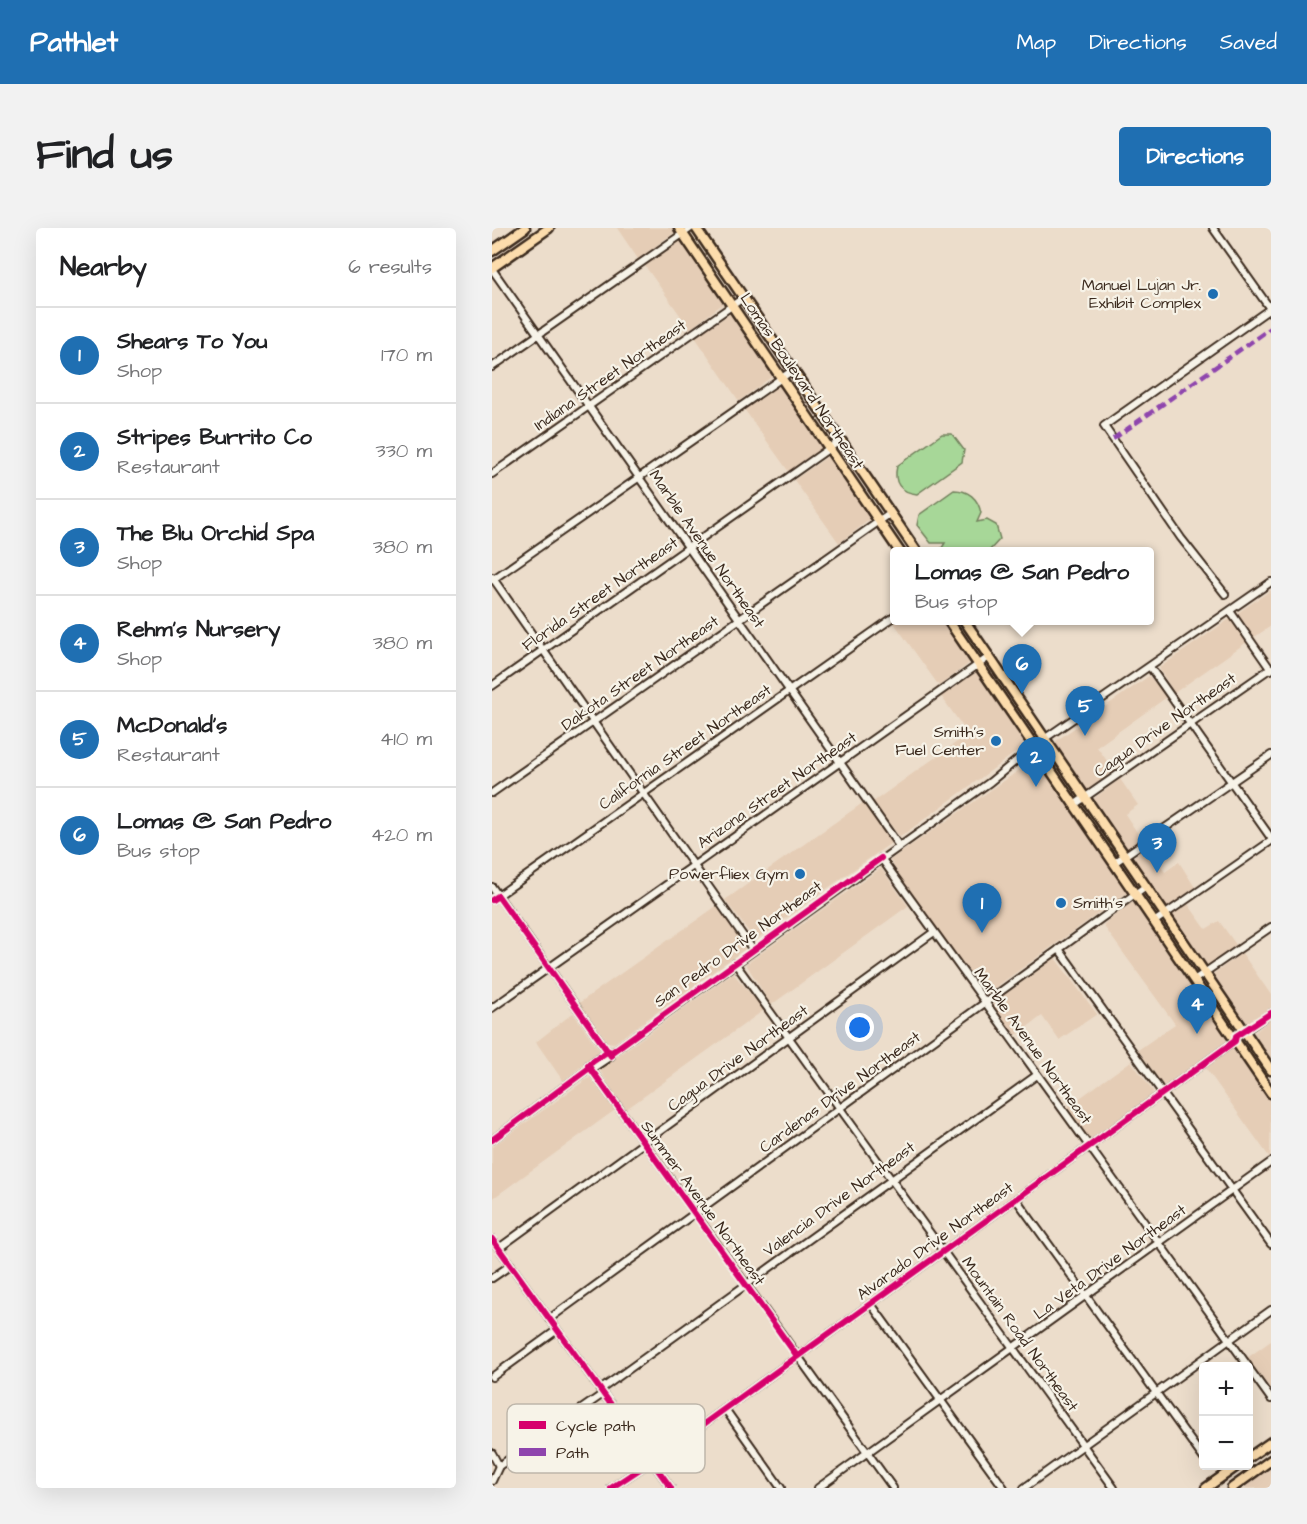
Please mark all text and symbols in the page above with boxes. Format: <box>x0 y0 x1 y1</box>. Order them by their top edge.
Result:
text: Pathlet <box>30 23 118 62</box>
text: Map <box>1016 28 1056 57</box>
text: Directions <box>1089 28 1187 57</box>
text: Saved <box>1220 28 1277 57</box>
text: Find us <box>36 127 173 185</box>
button: Directions <box>1119 127 1271 186</box>
text: Nearby <box>60 249 147 285</box>
text: 6 results <box>348 253 432 281</box>
place label: Manuel Lujan Jr. Exhibit Complex <box>1082 274 1201 314</box>
marker: Manuel Lujan Jr. Exhibit Complex <box>1206 287 1220 301</box>
street label: Lomas Boulevard Northeast <box>735 289 870 474</box>
street label: Indiana Street Northeast <box>530 314 691 436</box>
text: Shears To You <box>117 326 267 357</box>
text: 1 <box>78 341 81 369</box>
text: 170 m <box>381 341 432 369</box>
text: Shop <box>117 357 162 385</box>
text: Stripes Burrito Co <box>117 422 312 453</box>
text: 2 <box>74 437 85 465</box>
text: 330 m <box>375 437 432 465</box>
text: Restaurant <box>117 453 220 481</box>
street label: Marble Avenue Northeast <box>644 465 770 633</box>
text: The Blu Orchid Spa <box>117 518 314 549</box>
street label: Florida Street Northeast <box>518 531 683 656</box>
text: 3 <box>74 533 85 561</box>
text: 380 m <box>373 533 432 561</box>
popup <box>890 547 1154 625</box>
text: Shop <box>117 549 162 577</box>
text: Lomas @ San Pedro <box>915 557 1129 588</box>
text: Bus stop <box>915 588 998 616</box>
street label: Dakota Street Northeast <box>557 610 724 736</box>
text: Rehm's Nursery <box>117 614 280 645</box>
text: 4 <box>73 629 86 657</box>
text: 380 m <box>373 629 432 657</box>
pin: 6 <box>1002 644 1042 694</box>
text: Shop <box>117 645 162 673</box>
street label: Cagua Drive Northeast <box>1090 667 1242 783</box>
street label: California Street Northeast <box>594 679 776 815</box>
pin: 5 <box>1066 686 1104 736</box>
text: McDonald's <box>117 710 227 741</box>
place label: Smith’s Fuel Center <box>895 721 984 761</box>
text: 5 <box>72 725 87 753</box>
text: 410 m <box>380 725 432 753</box>
street label: Arizona Street Northeast <box>693 726 862 854</box>
marker: Smith’s Fuel Center <box>989 734 1003 748</box>
pin: 2 <box>1016 738 1056 787</box>
text: Restaurant <box>117 741 220 769</box>
text: Lomas @ San Pedro <box>117 806 331 837</box>
text: 6 <box>73 821 86 849</box>
text: 420 m <box>371 821 432 849</box>
pin: 3 <box>1138 824 1176 873</box>
text: Bus stop <box>117 837 200 865</box>
place label: Powerfliex Gym <box>669 863 789 886</box>
marker: Powerfliex Gym <box>793 867 807 881</box>
street label: San Pedro Drive Northeast <box>650 875 827 1012</box>
pin: 1 <box>962 884 1002 933</box>
place label: Smith's <box>1073 892 1123 914</box>
marker: Smith's <box>1054 896 1068 910</box>
street label: Marble Avenue Northeast <box>969 963 1098 1129</box>
pin: 4 <box>1178 984 1216 1034</box>
street label: Cagua Drive Northeast <box>663 999 814 1117</box>
your location <box>845 1013 874 1042</box>
street label: Cardenas Drive Northeast <box>755 1026 925 1158</box>
street label: Summer Avenue Northeast <box>636 1116 771 1290</box>
street label: Valencia Drive Northeast <box>759 1136 920 1262</box>
street label: Alvarado Drive Northeast <box>852 1176 1018 1305</box>
street label: La Veta Drive Northeast <box>1029 1199 1191 1325</box>
street label: Mountain Road Northeast <box>956 1252 1084 1416</box>
map controls <box>1199 1362 1253 1470</box>
button: + <box>1199 1362 1253 1416</box>
legend <box>507 1404 705 1473</box>
text: Cycle path <box>556 1415 635 1438</box>
button: − <box>1199 1416 1253 1470</box>
text: Path <box>556 1442 589 1464</box>

